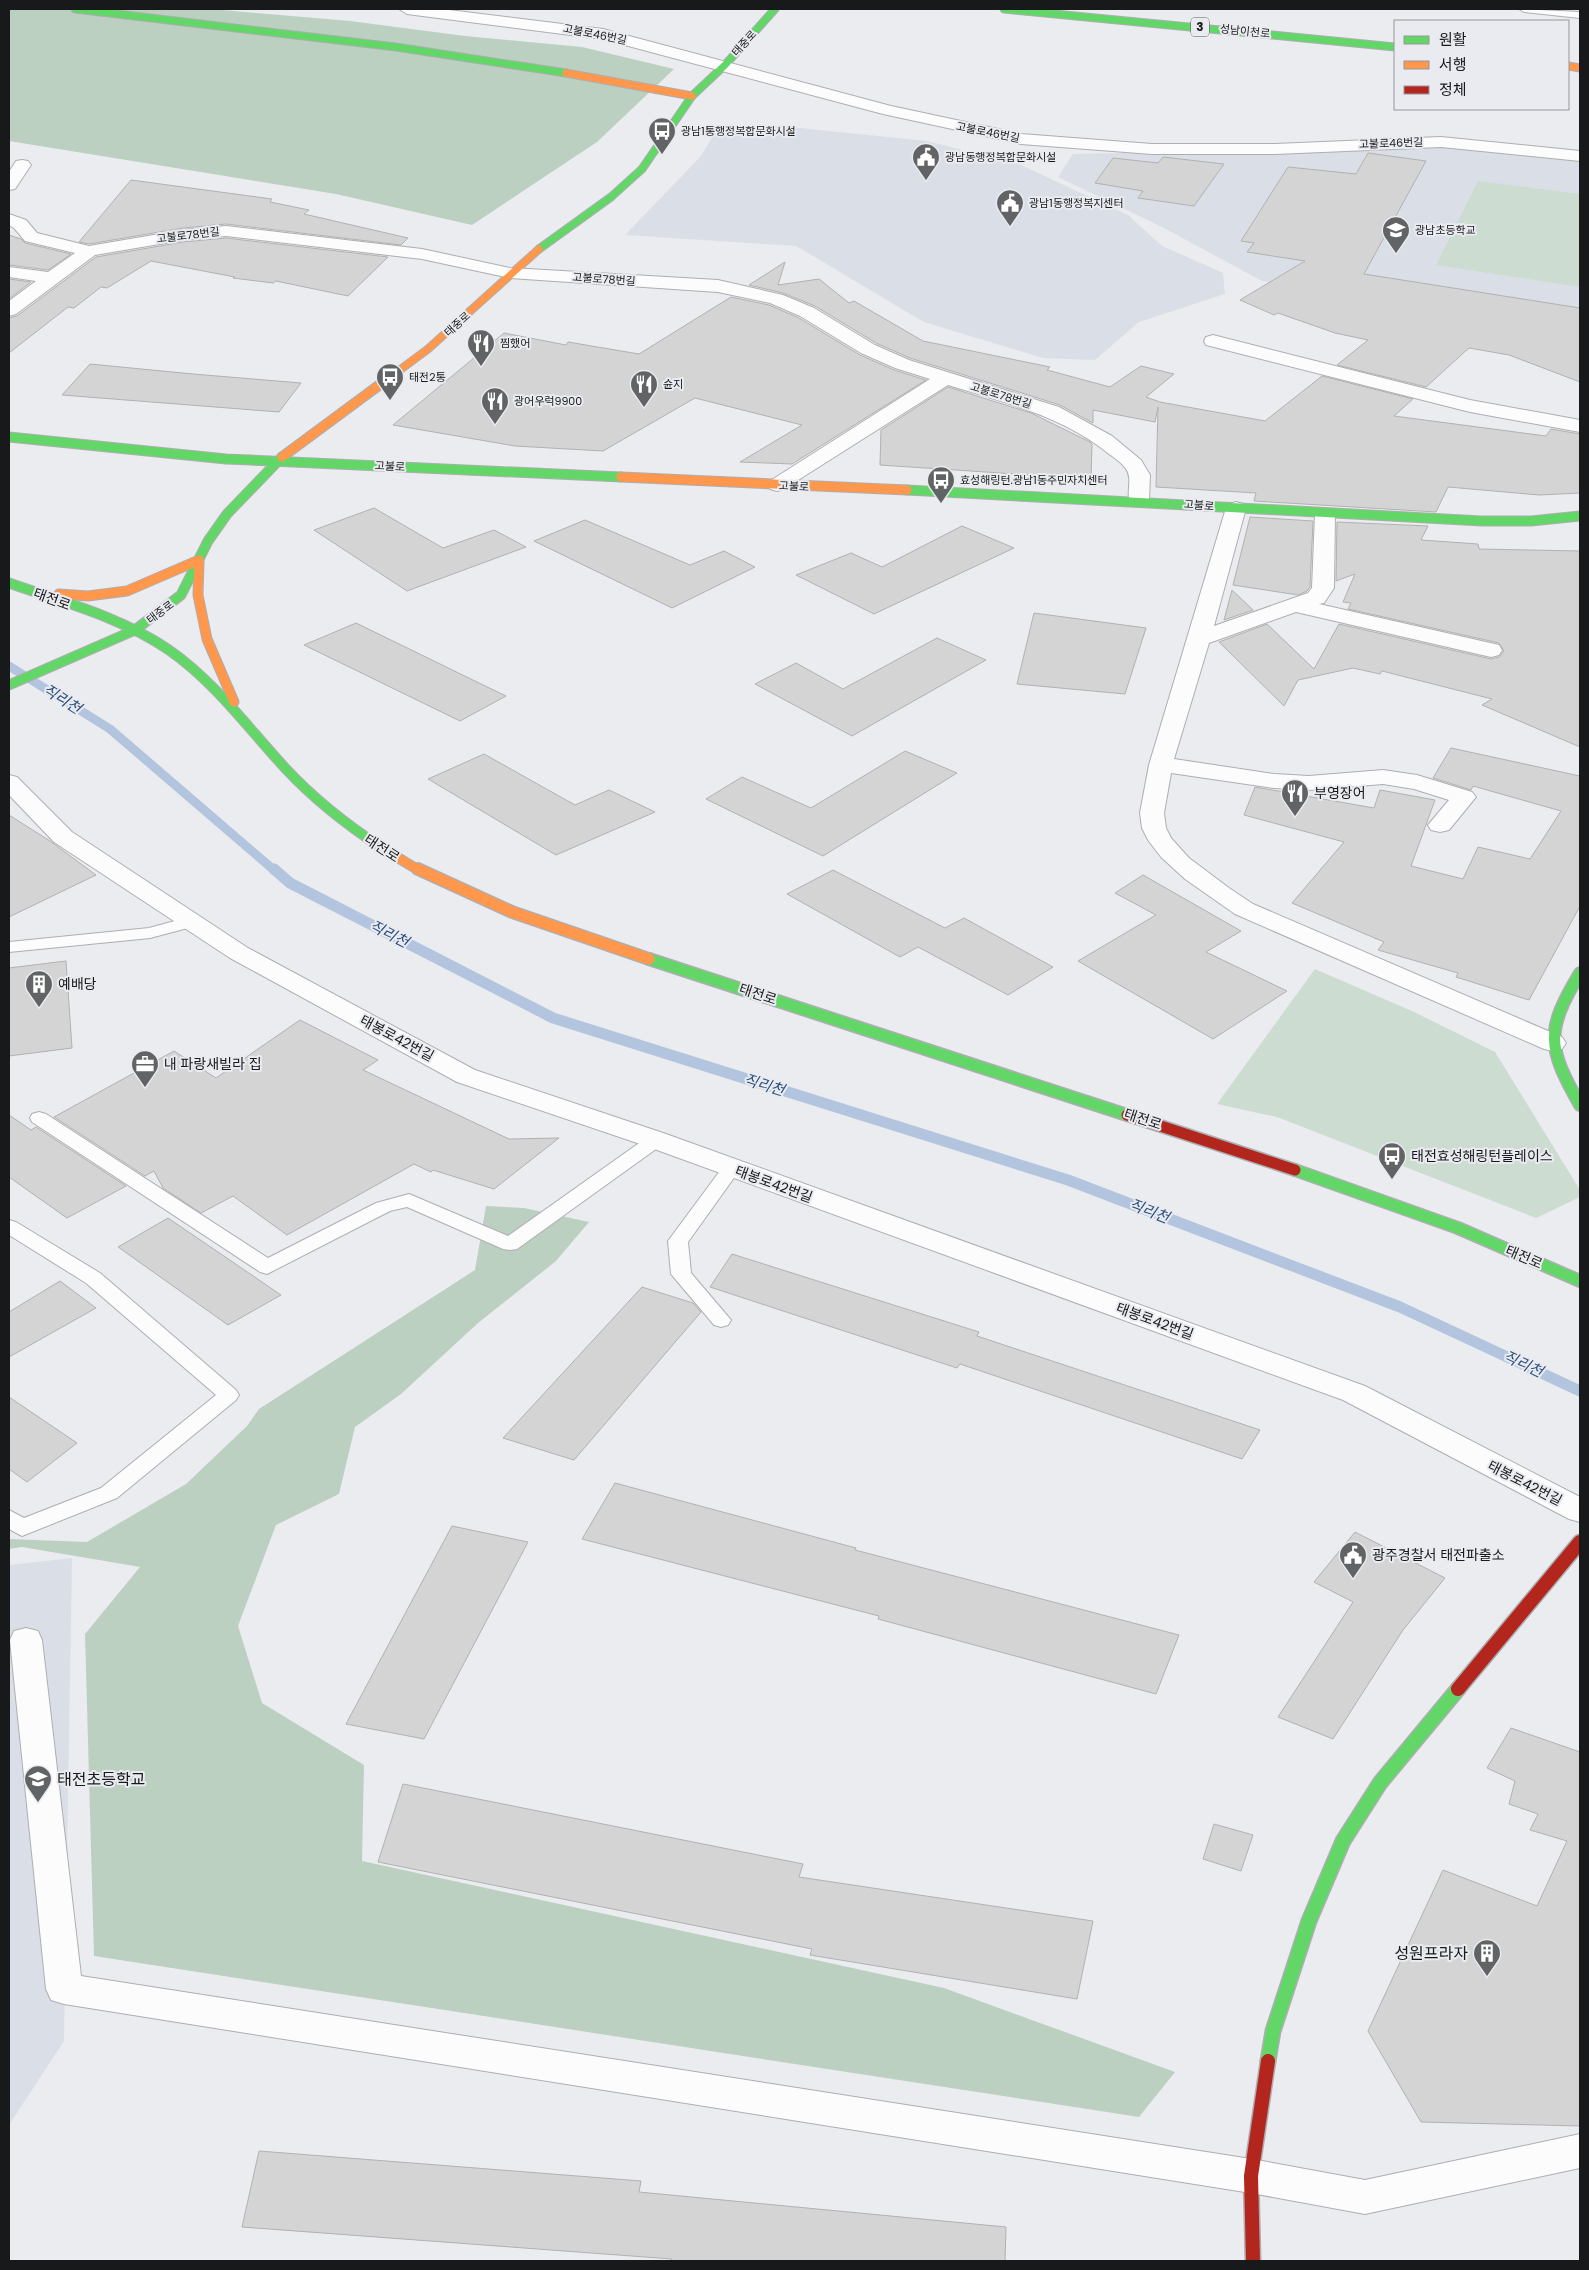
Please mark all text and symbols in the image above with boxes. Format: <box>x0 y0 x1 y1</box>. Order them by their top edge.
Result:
road number: 3 <box>1191 18 1209 36</box>
street label: 고불로46번길 <box>562 20 628 48</box>
street label: 성남이천로 <box>1219 20 1271 42</box>
legend <box>1394 20 1569 110</box>
street label: 태중로 <box>728 26 760 60</box>
text: 원활 <box>1439 29 1467 50</box>
text: 서행 <box>1439 54 1467 75</box>
text: 정체 <box>1439 79 1467 100</box>
bus stop icon: 광남1통행정복합문화시설 <box>647 116 677 155</box>
street label: 고불로46번길 <box>955 118 1021 146</box>
place label: 광남1통행정복합문화시설 <box>681 123 796 139</box>
street label: 고불로46번길 <box>1358 134 1424 152</box>
public building icon: 광남동행정복합문화시설 <box>911 142 941 181</box>
place label: 광남동행정복합문화시설 <box>945 149 1056 165</box>
public building icon: 광남1동행정복지센터 <box>995 188 1025 227</box>
place label: 광남1동행정복지센터 <box>1029 195 1124 211</box>
school or university icon: 광남초등학교 <box>1381 215 1411 254</box>
place label: 광남초등학교 <box>1415 222 1476 238</box>
street label: 고불로78번길 <box>155 223 221 247</box>
street label: 고불로78번길 <box>572 269 636 289</box>
street label: 태중로 <box>440 308 474 340</box>
restaurant icon: 찜했어 <box>466 328 496 367</box>
place label: 찜했어 <box>500 335 530 351</box>
bus stop icon: 태전2통 <box>375 362 405 401</box>
place label: 태전2통 <box>409 369 446 385</box>
restaurant icon: 슌지 <box>629 369 659 408</box>
place label: 슌지 <box>663 376 683 392</box>
street label: 고불로78번길 <box>968 378 1034 412</box>
restaurant icon: 광어우럭9900 <box>480 386 510 425</box>
place label: 광어우럭9900 <box>514 393 582 409</box>
street label: 고불로 <box>374 457 406 475</box>
bus stop icon: 효성해링턴.광남1동주민자치센터 <box>926 465 956 504</box>
place label: 효성해링턴.광남1동주민자치센터 <box>960 472 1108 488</box>
street label: 고불로 <box>778 477 810 495</box>
street label: 고불로 <box>1183 496 1215 514</box>
street label: 태전로 <box>30 583 74 615</box>
street label: 태중로 <box>143 596 177 628</box>
water label: 직리천 <box>39 679 87 720</box>
restaurant icon: 부영장어 <box>1280 778 1310 817</box>
place label: 부영장어 <box>1314 783 1366 803</box>
street label: 태전로 <box>360 829 404 867</box>
water label: 직리천 <box>366 915 414 953</box>
building icon: 예배당 <box>24 969 54 1008</box>
place label: 예배당 <box>58 974 97 994</box>
street label: 태전로 <box>737 979 780 1010</box>
street label: 태봉로42번길 <box>356 1010 438 1066</box>
office icon: 내 파랑새빌라 집 <box>130 1049 160 1088</box>
place label: 내 파랑새빌라 집 <box>164 1054 262 1074</box>
water label: 직리천 <box>741 1068 789 1101</box>
street label: 태전로 <box>1122 1104 1165 1135</box>
bus stop icon: 태전효성해링턴플레이스 <box>1377 1141 1407 1180</box>
place label: 태전효성해링턴플레이스 <box>1411 1146 1553 1166</box>
street label: 태봉로42번길 <box>732 1161 816 1207</box>
water label: 직리천 <box>1126 1193 1174 1229</box>
street label: 태전로 <box>1502 1240 1546 1274</box>
street label: 태봉로42번길 <box>1113 1298 1197 1344</box>
water label: 직리천 <box>1500 1345 1548 1383</box>
street label: 태봉로42번길 <box>1484 1456 1566 1510</box>
public building icon: 광주경찰서 태전파출소 <box>1338 1540 1368 1579</box>
place label: 광주경찰서 태전파출소 <box>1372 1545 1505 1565</box>
school or university icon: 태전초등학교 <box>23 1764 53 1803</box>
place label: 태전초등학교 <box>57 1768 145 1791</box>
building icon: 성원프라자 <box>1472 1938 1502 1977</box>
place label: 성원프라자 <box>1394 1942 1468 1965</box>

